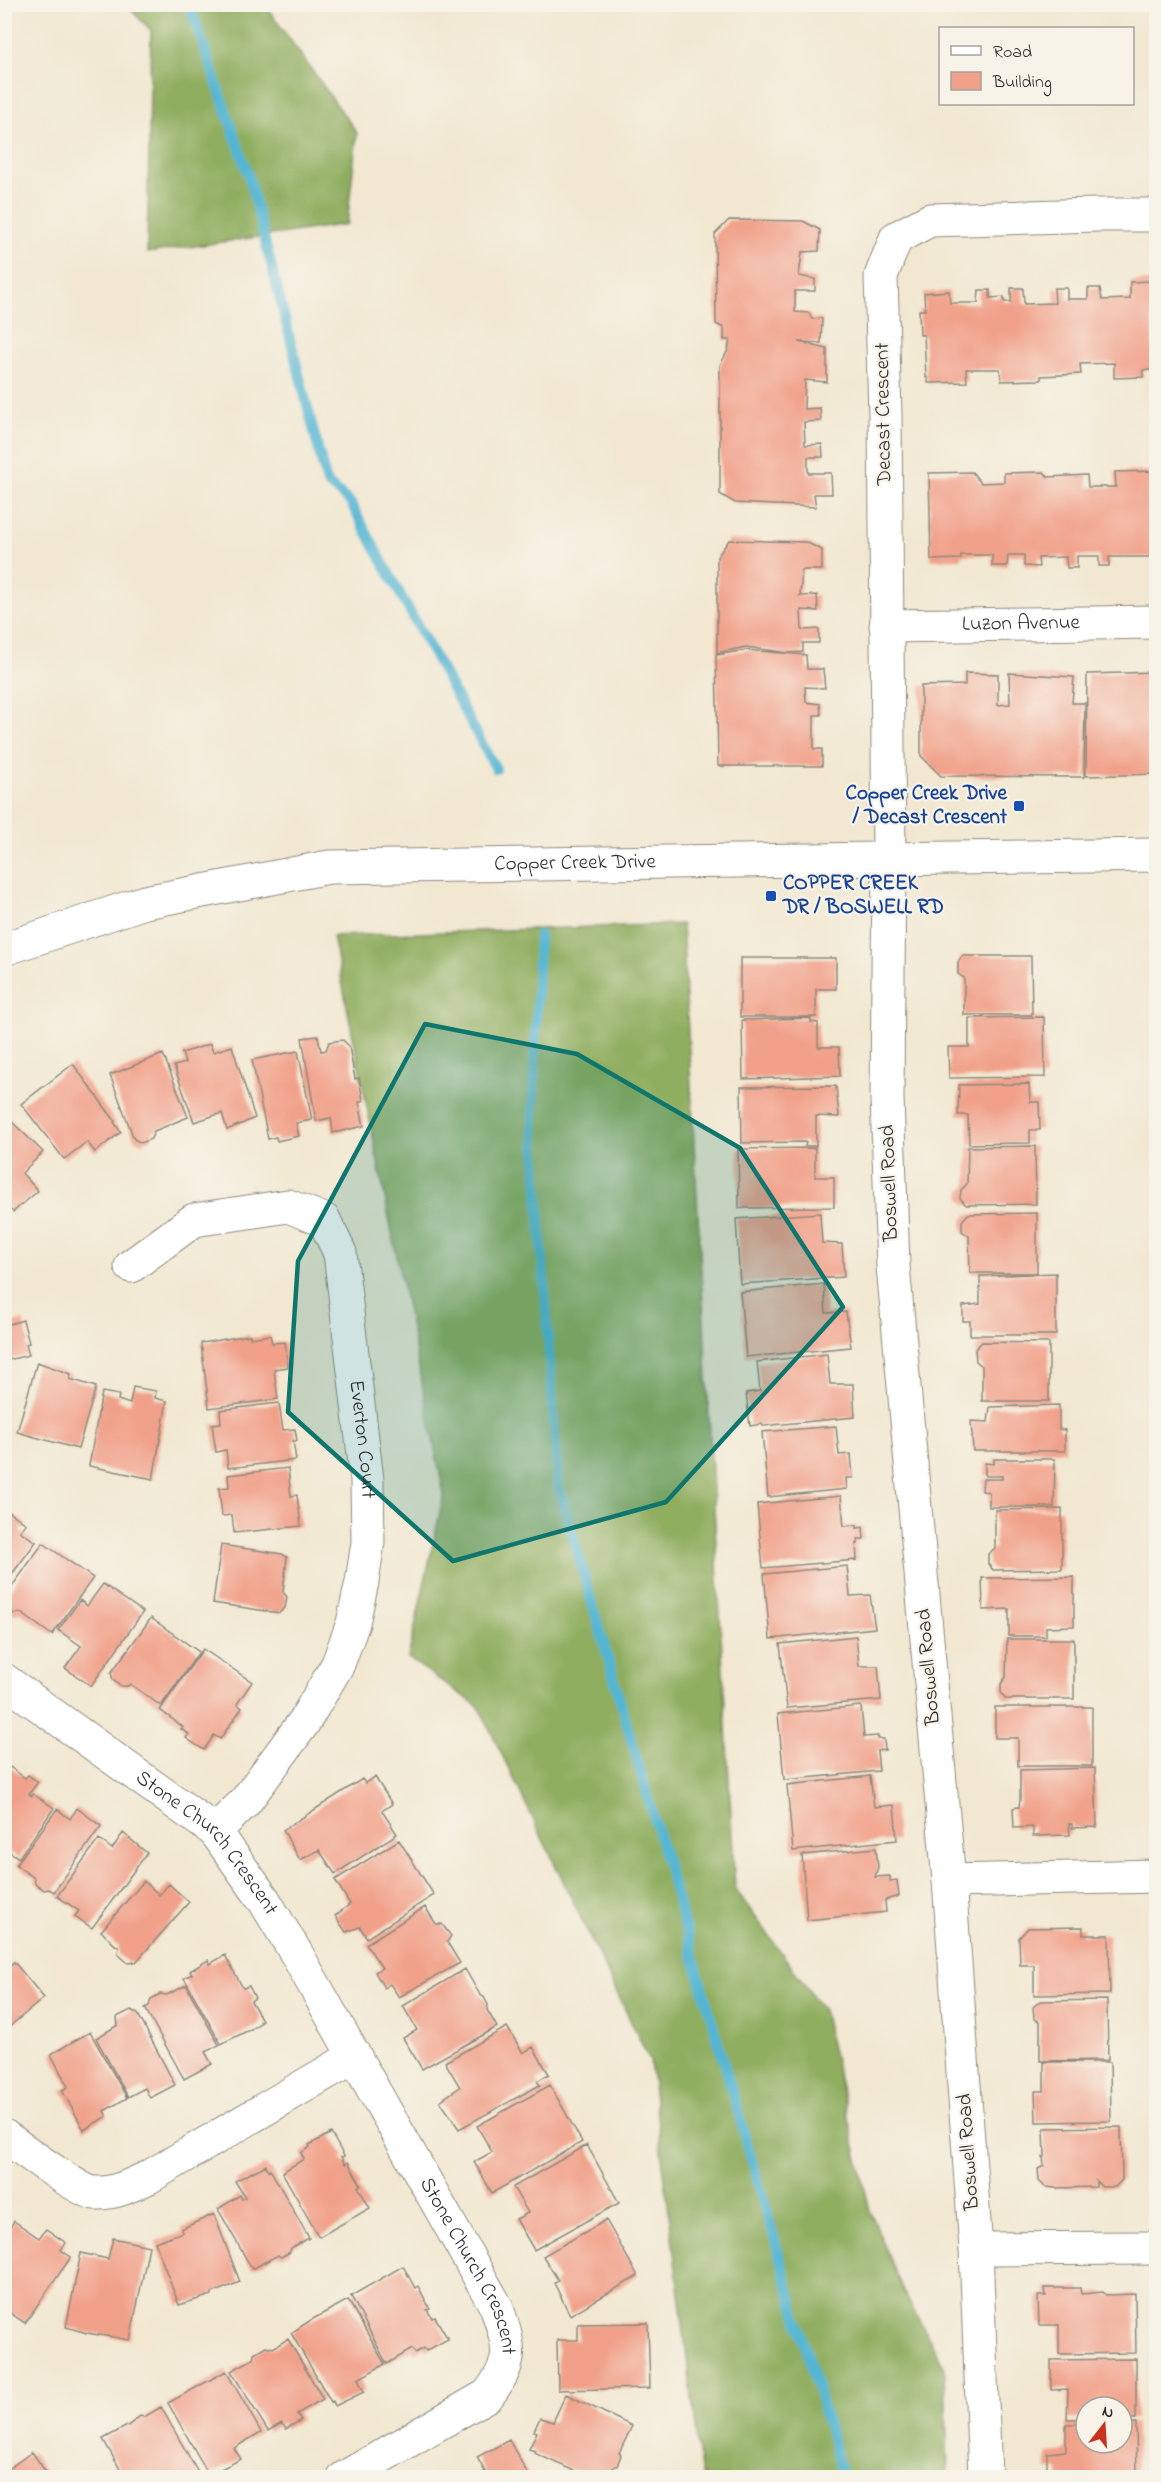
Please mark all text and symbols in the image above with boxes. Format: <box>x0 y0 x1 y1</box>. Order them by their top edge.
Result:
legend <box>939 27 1134 105</box>
text: Road <box>993 40 1032 66</box>
text: Building <box>992 70 1052 97</box>
street label: Decast Crescent <box>868 342 900 487</box>
street label: Luzon Avenue <box>962 608 1081 640</box>
place label: Copper Creek Drive / Decast Crescent <box>845 779 1008 833</box>
marker: Copper Creek Drive / Decast Crescent <box>1012 799 1026 813</box>
street label: Copper Creek Drive <box>494 847 657 880</box>
place label: COPPER CREEK DR / BOSWELL RD <box>782 869 944 923</box>
marker: COPPER CREEK DR / BOSWELL RD <box>764 889 778 903</box>
street label: Boswell Road <box>873 1124 907 1243</box>
street label: Everton Court <box>340 1378 382 1499</box>
street label: Boswell Road <box>909 1607 949 1728</box>
street label: Stone Church Crescent <box>129 1763 285 1921</box>
street label: Boswell Road <box>950 2092 988 2212</box>
street label: Stone Church Crescent <box>411 2172 523 2355</box>
north arrow <box>1074 2395 1134 2455</box>
text: N <box>1099 2400 1117 2426</box>

